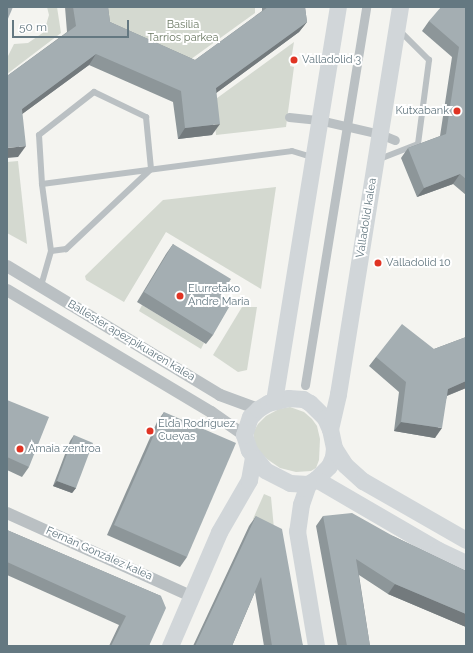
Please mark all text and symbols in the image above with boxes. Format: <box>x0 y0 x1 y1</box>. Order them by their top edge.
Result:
scale bar <box>14 12 131 38</box>
park label: Basilia Tarrios parkea <box>148 19 218 45</box>
text: 50 m <box>19 20 47 34</box>
place label: Valladolid 3 <box>302 53 361 67</box>
marker: Valladolid 3 <box>289 55 299 65</box>
place label: Kutxabank <box>395 104 449 118</box>
marker: Kutxabank <box>452 106 462 116</box>
street label: Valladolid kalea <box>354 177 380 259</box>
place label: Valladolid 10 <box>386 256 451 270</box>
marker: Valladolid 10 <box>373 258 383 268</box>
place label: Elurretako Andre Maria <box>188 283 249 309</box>
marker: Elurretako Andre Maria <box>175 291 185 301</box>
street label: Ballester apezpikuaren kalea <box>65 298 197 384</box>
place label: Elda Rodríguez Cuevas <box>158 418 235 444</box>
marker: Elda Rodríguez Cuevas <box>145 426 155 436</box>
place label: Amaia zentroa <box>28 442 101 456</box>
marker: Amaia zentroa <box>15 444 25 454</box>
street label: Fernán González kalea <box>44 525 154 583</box>

